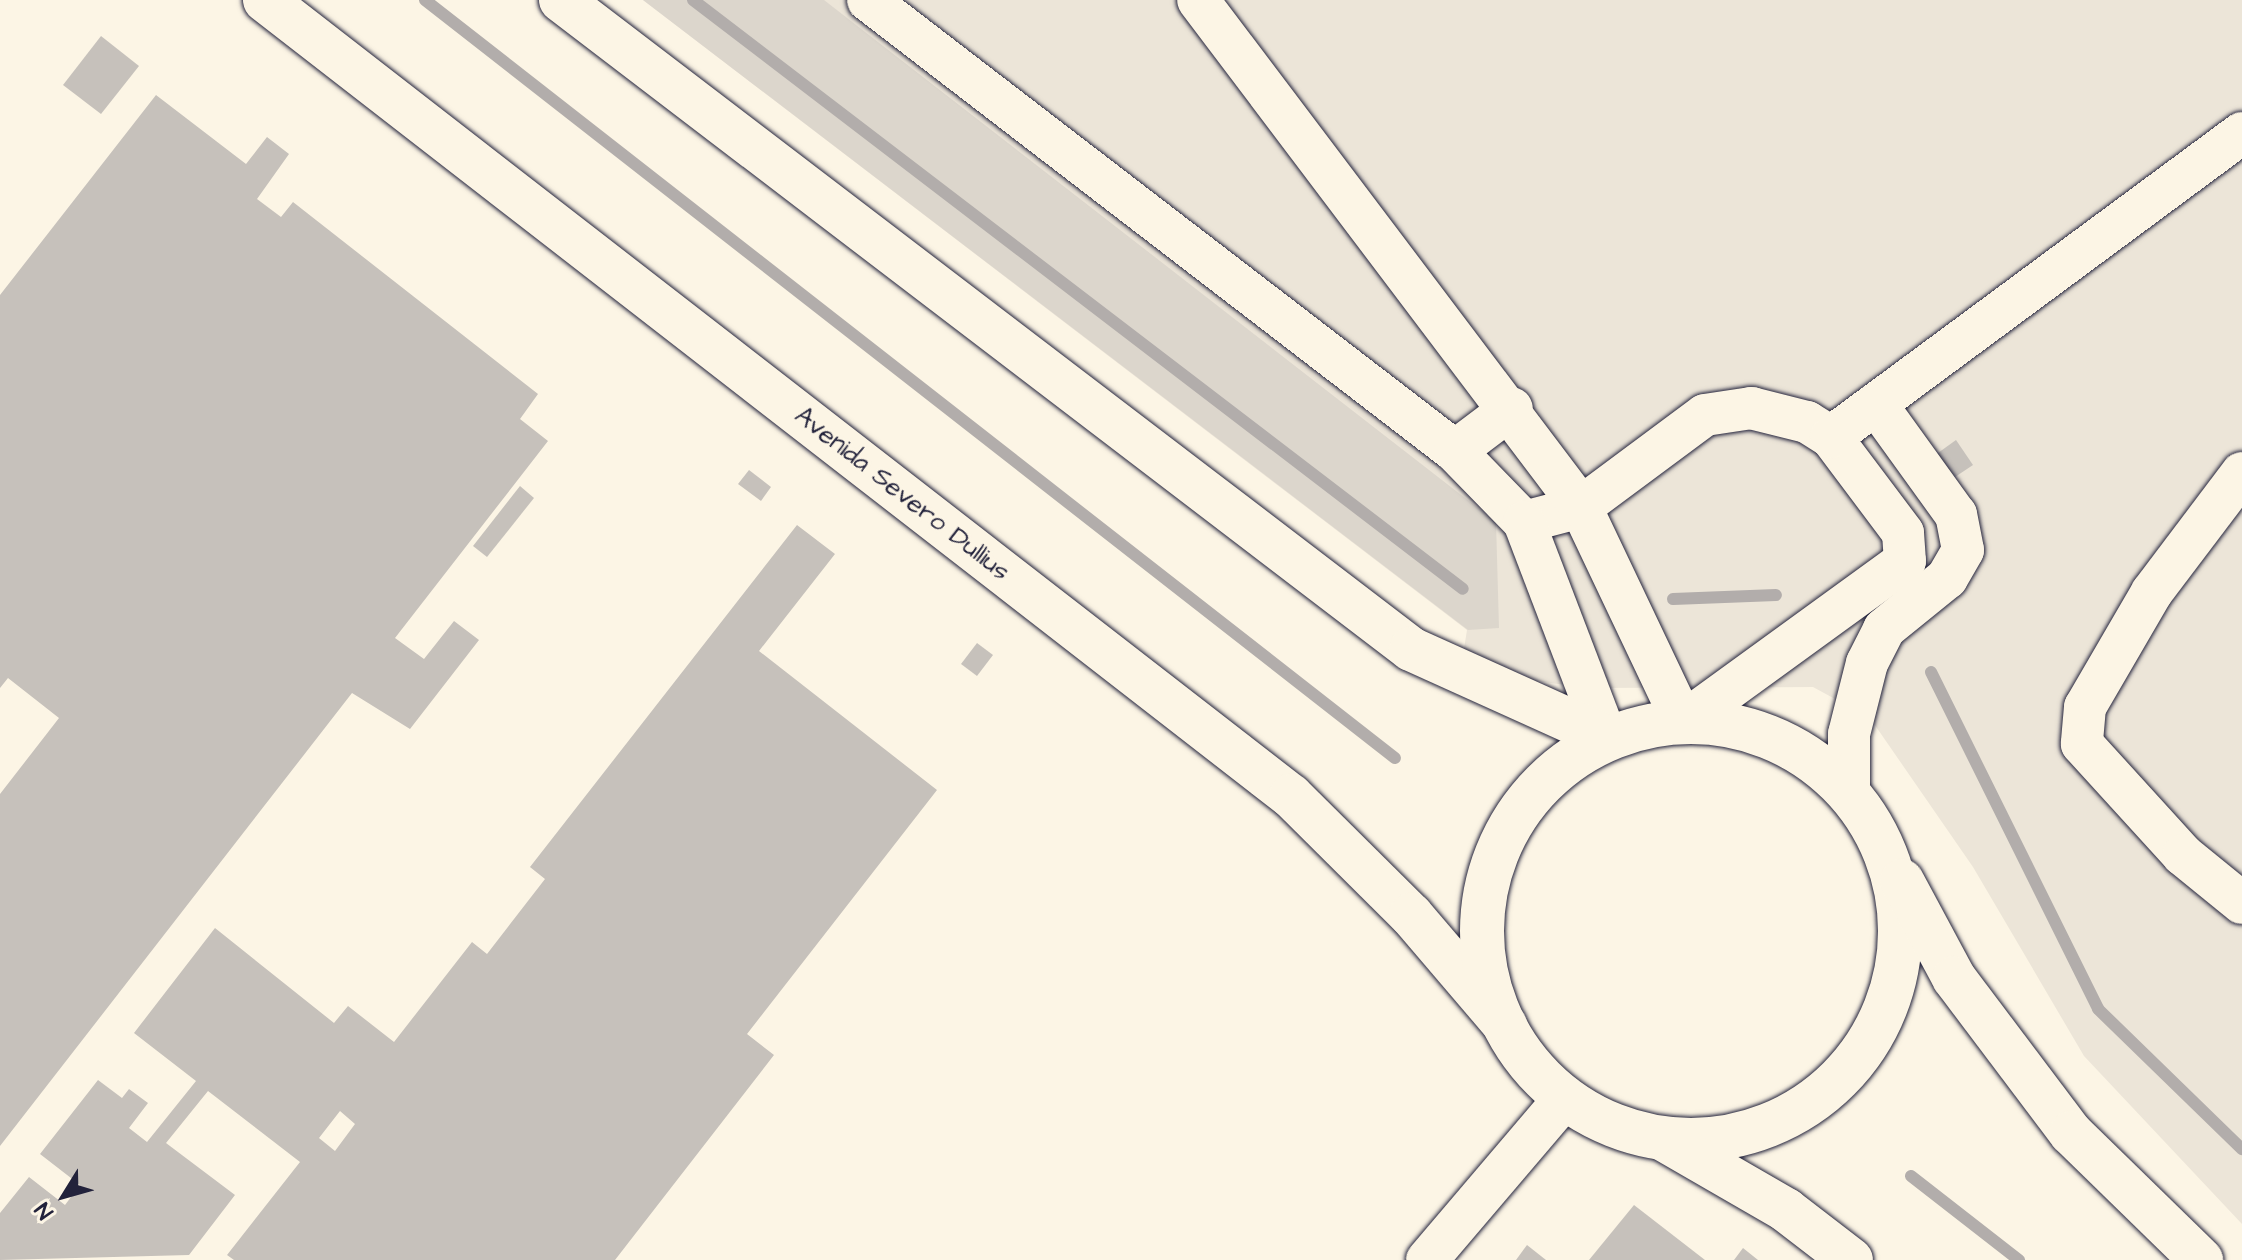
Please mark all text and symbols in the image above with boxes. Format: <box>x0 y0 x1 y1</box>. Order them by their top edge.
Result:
street label: Avenida Severo Dullius <box>788 400 1016 588</box>
north arrow <box>24 1156 104 1236</box>
text: N <box>28 1196 61 1226</box>

